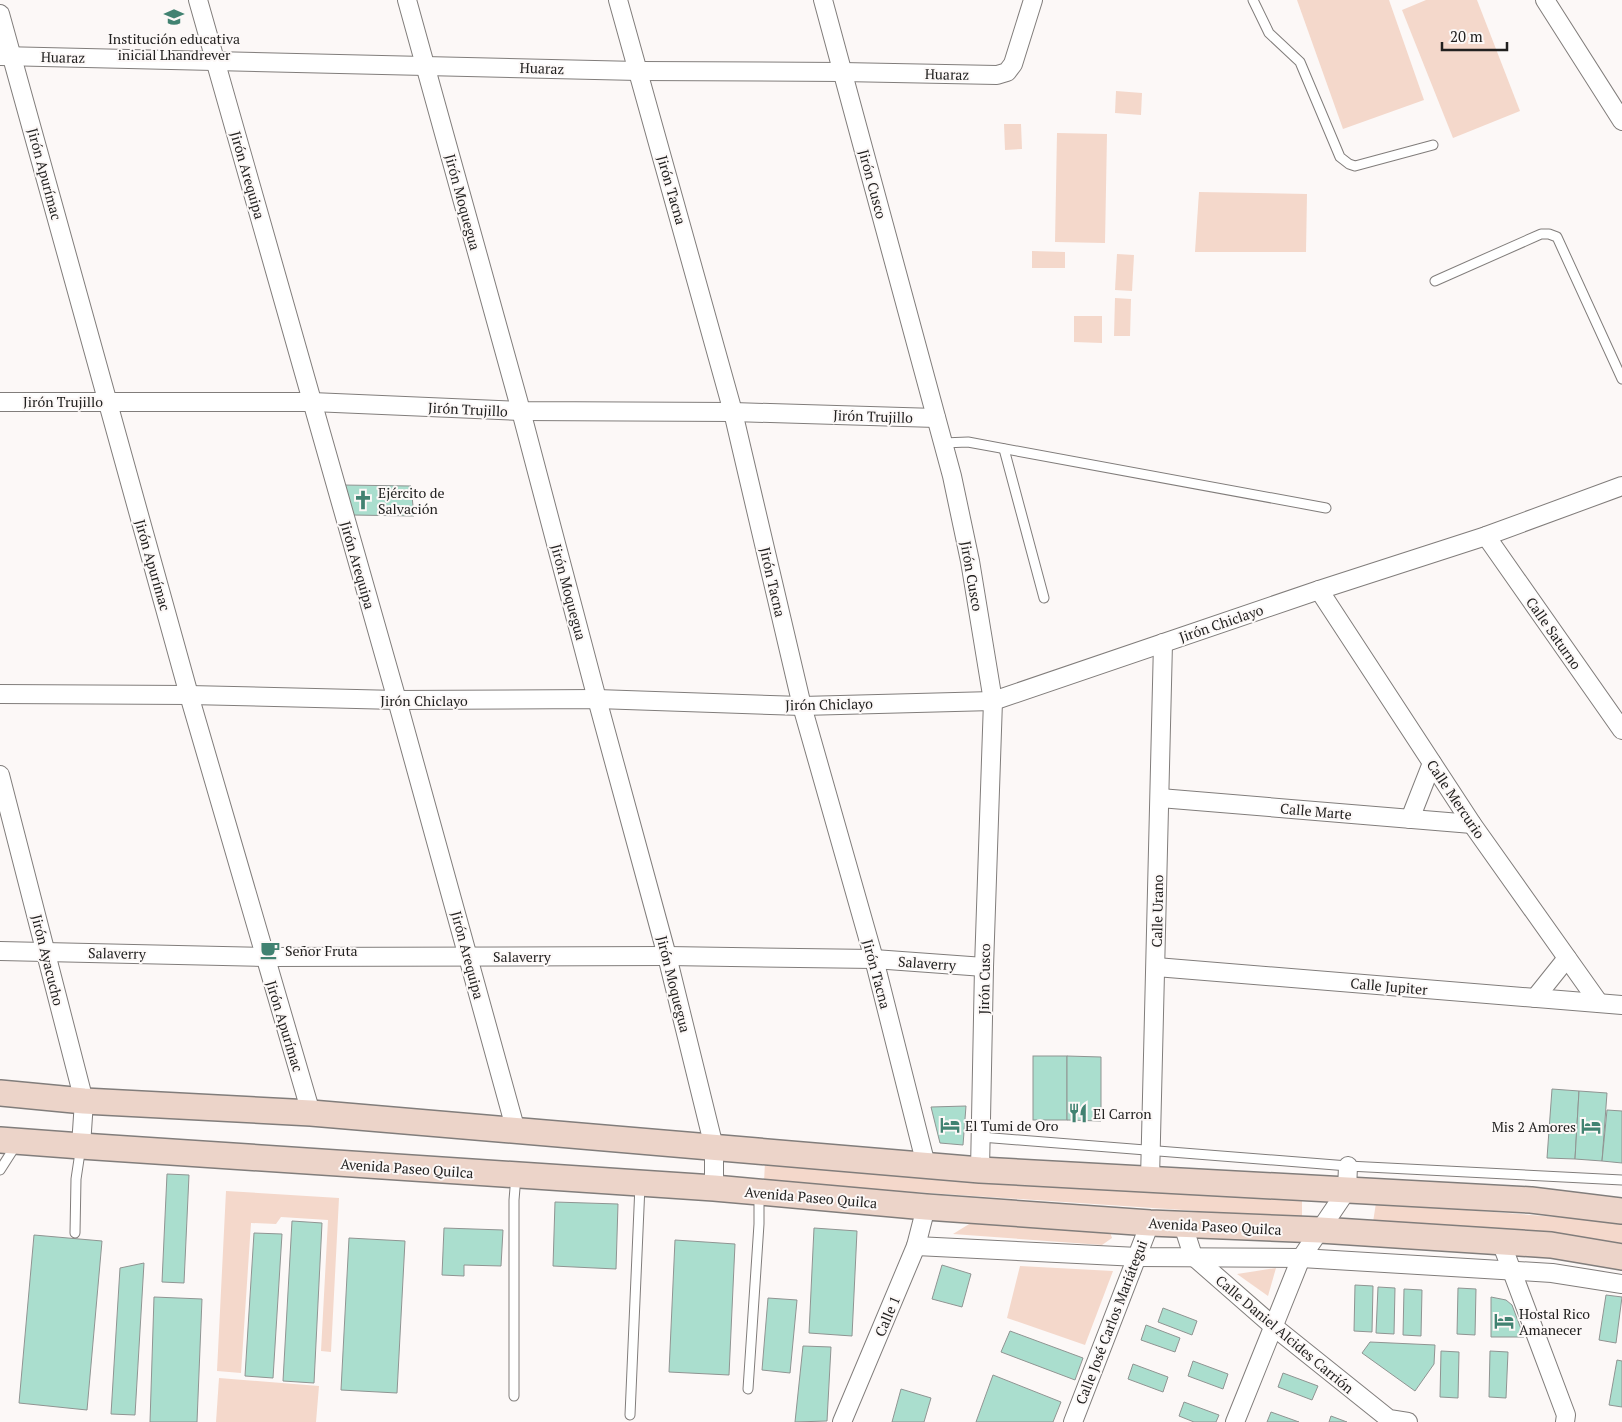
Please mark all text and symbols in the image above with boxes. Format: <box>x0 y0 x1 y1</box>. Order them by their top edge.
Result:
school or university icon: Institución educativa inicial Lhandrever <box>163 6 185 28</box>
scale bar <box>1442 20 1507 52</box>
text: 20 m <box>1450 26 1483 46</box>
place label: Institución educativa inicial Lhandrever <box>108 29 240 64</box>
street label: Huaraz <box>41 47 86 67</box>
street label: Huaraz <box>519 58 565 78</box>
street label: Huaraz <box>925 64 970 84</box>
street label: Jirón Apurímac <box>24 126 66 222</box>
street label: Jirón Arequipa <box>226 129 270 221</box>
street label: Jirón Cusco <box>855 147 891 221</box>
street label: Jirón Moquegua <box>441 152 485 252</box>
street label: Jirón Tacna <box>653 153 691 227</box>
street label: Jirón Trujillo <box>23 392 103 411</box>
street label: Jirón Trujillo <box>428 397 509 421</box>
street label: Jirón Trujillo <box>833 405 914 427</box>
place label: Ejército de Salvación <box>378 483 445 518</box>
church icon: Ejército de Salvación <box>352 489 374 511</box>
street label: Jirón Apurímac <box>131 517 175 613</box>
street label: Jirón Arequipa <box>336 519 380 611</box>
street label: Jirón Cusco <box>956 539 988 613</box>
street label: Jirón Moquegua <box>547 542 591 642</box>
street label: Jirón Tacna <box>756 545 790 619</box>
street label: Calle Saturno <box>1522 593 1586 673</box>
street label: Jirón Chiclayo <box>1176 600 1266 646</box>
street label: Jirón Chiclayo <box>380 691 468 710</box>
street label: Jirón Chiclayo <box>785 694 873 714</box>
street label: Calle Mercurio <box>1423 756 1490 842</box>
street label: Calle Marte <box>1279 798 1353 824</box>
street label: Calle Urano <box>1147 874 1167 948</box>
street label: Jirón Arequipa <box>447 909 489 1001</box>
street label: Jirón Ayacucho <box>27 912 69 1008</box>
street label: Jirón Moquegua <box>653 934 695 1034</box>
street label: Jirón Tacna <box>859 937 895 1011</box>
cafe icon: Señor Fruta <box>259 939 281 961</box>
place label: Señor Fruta <box>285 941 358 960</box>
street label: Salaverry <box>88 943 147 963</box>
street label: Jirón Cusco <box>974 943 994 1015</box>
street label: Salaverry <box>493 947 552 966</box>
street label: Salaverry <box>898 952 957 975</box>
street label: Calle Jupiter <box>1350 973 1429 999</box>
street label: Jirón Apurímac <box>262 978 308 1074</box>
restaurant icon: El Carron <box>1067 1102 1089 1124</box>
place label: El Carron <box>1093 1104 1152 1123</box>
hotel icon: El Tumi de Oro <box>939 1114 961 1136</box>
hotel icon: Mis 2 Amores <box>1580 1115 1602 1137</box>
place label: El Tumi de Oro <box>965 1116 1059 1135</box>
place label: Mis 2 Amores <box>1492 1117 1576 1136</box>
street label: Avenida Paseo Quilca <box>340 1154 474 1182</box>
street label: Avenida Paseo Quilca <box>744 1182 878 1212</box>
street label: Avenida Paseo Quilca <box>1148 1213 1282 1239</box>
street label: Calle José Carlos Mariátegui <box>1071 1237 1151 1407</box>
street label: Calle Daniel Alcides Carrión <box>1212 1271 1359 1398</box>
street label: Calle 1 <box>870 1293 904 1339</box>
place label: Hostal Rico Amanecer <box>1519 1304 1590 1339</box>
hotel icon: Hostal Rico Amanecer <box>1493 1310 1515 1332</box>

